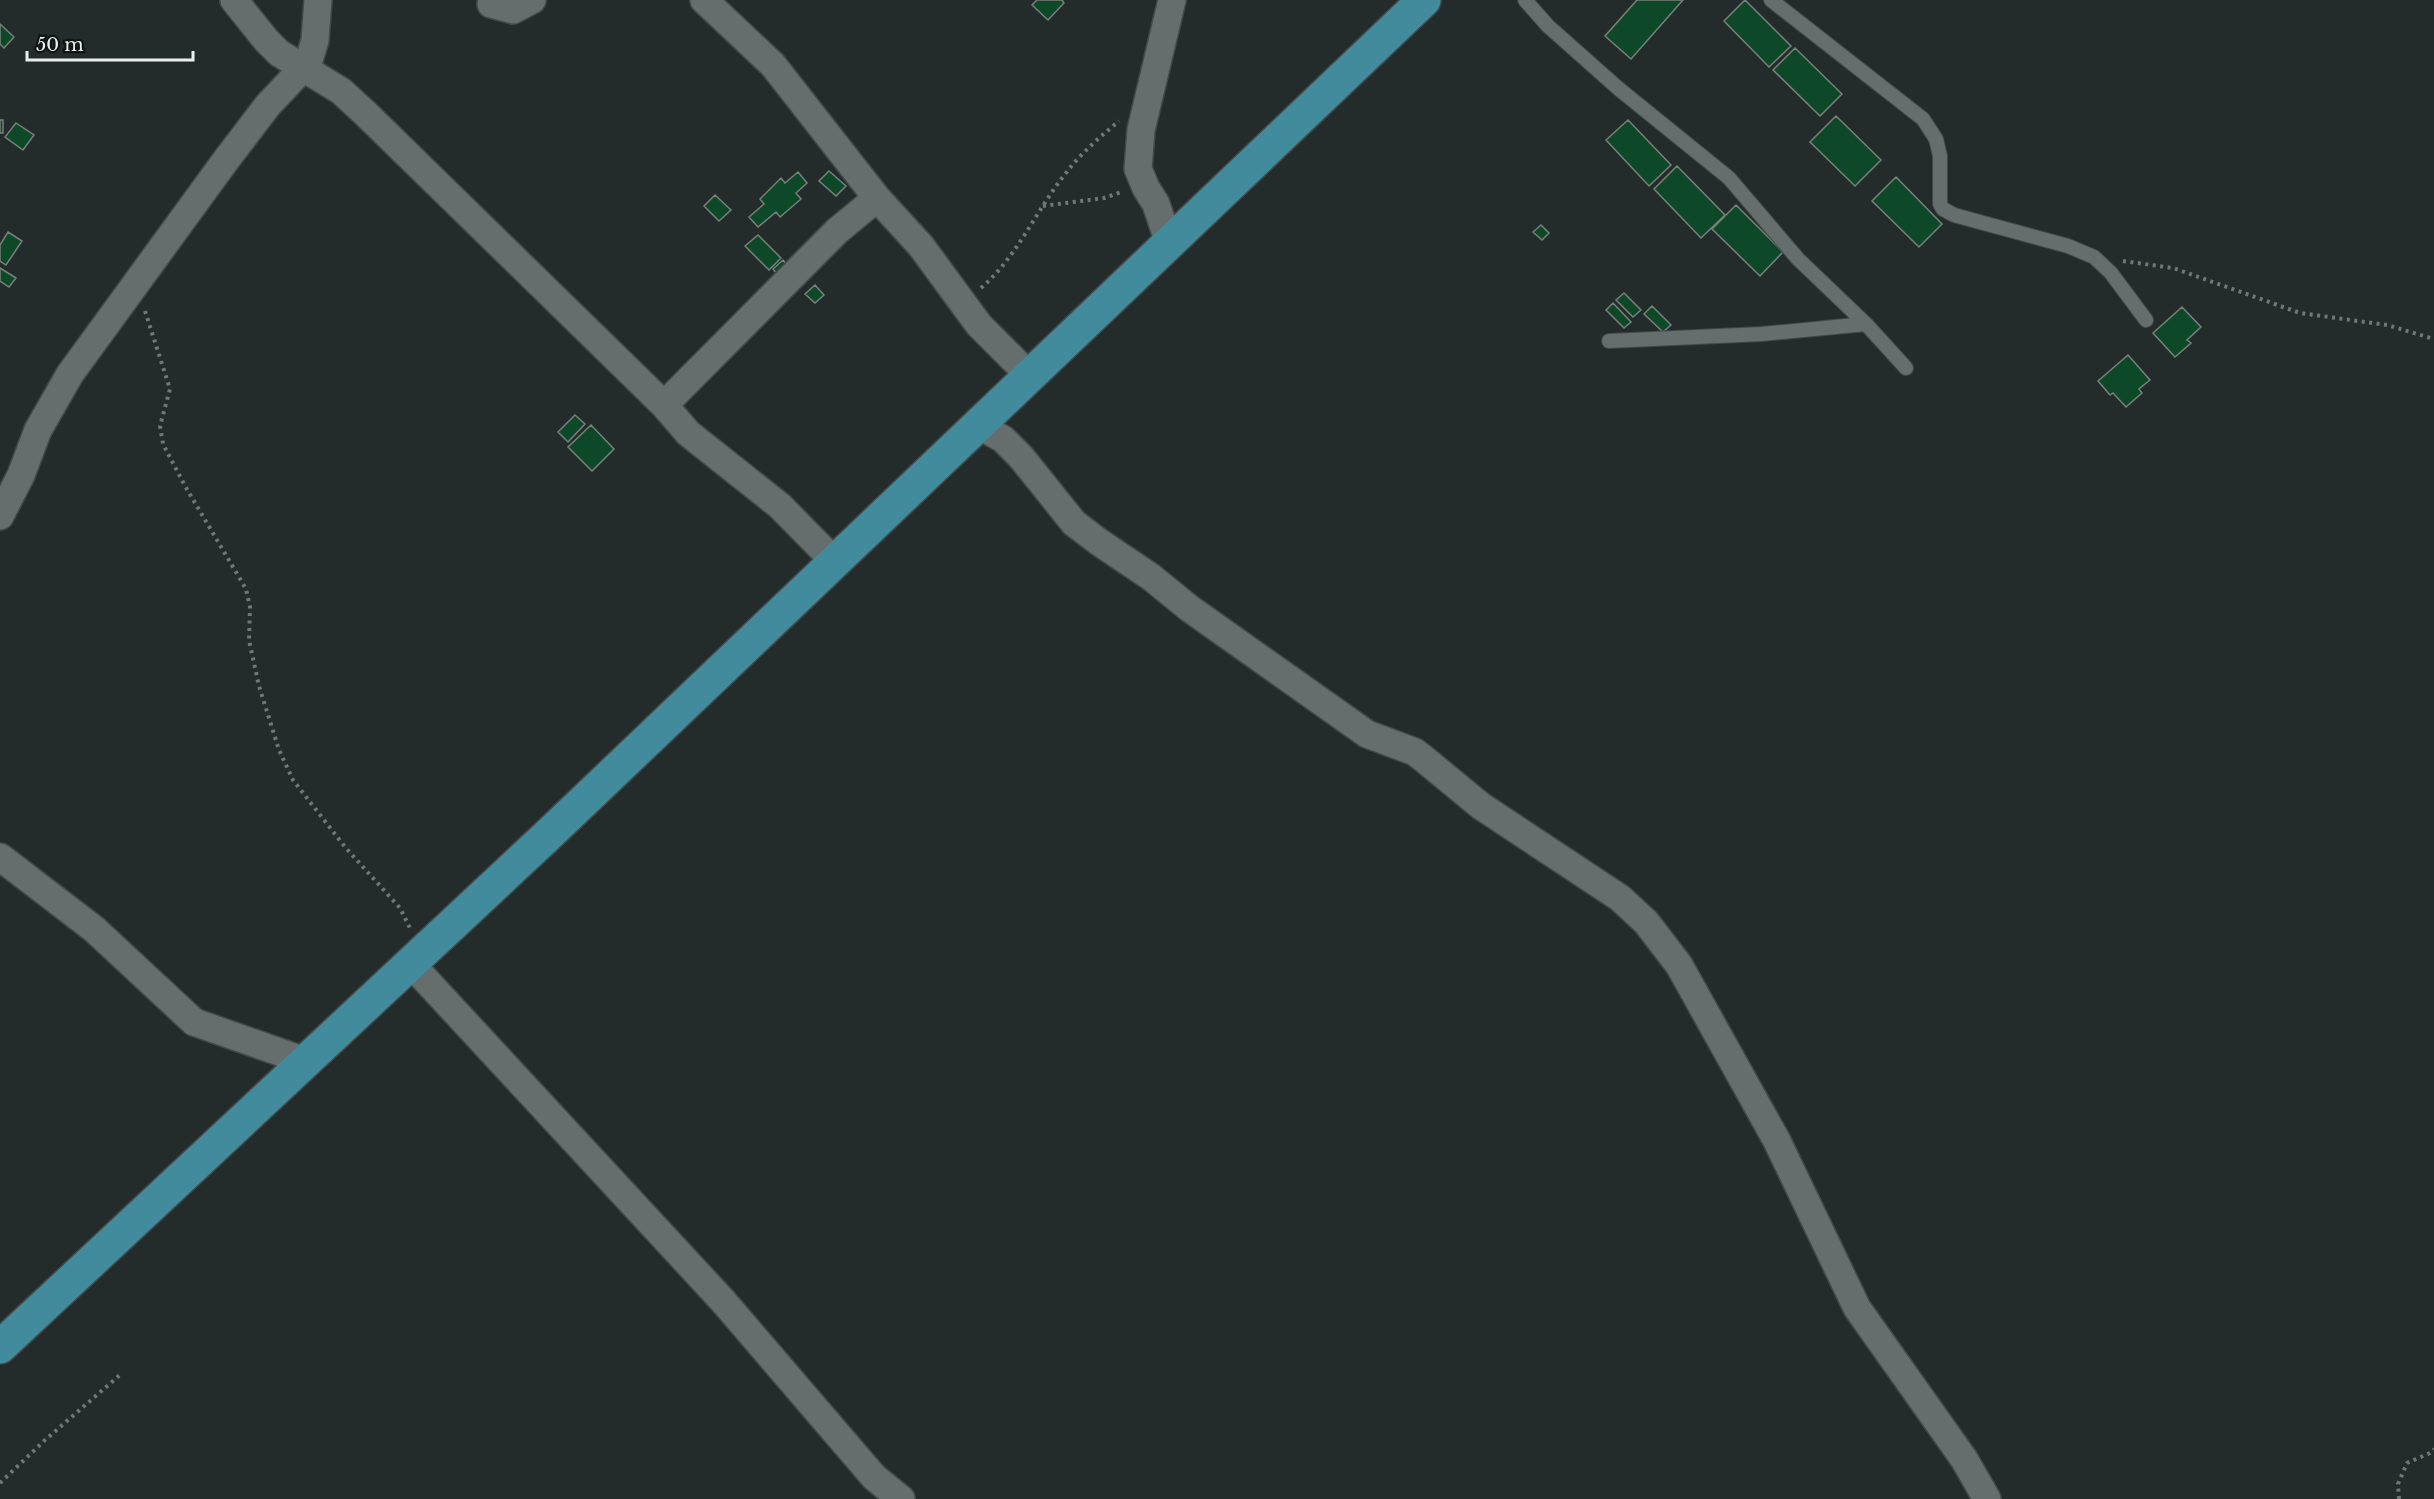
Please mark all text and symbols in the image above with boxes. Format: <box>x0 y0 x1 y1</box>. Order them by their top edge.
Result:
scale bar <box>27 24 194 62</box>
text: 50 m <box>36 34 84 56</box>

